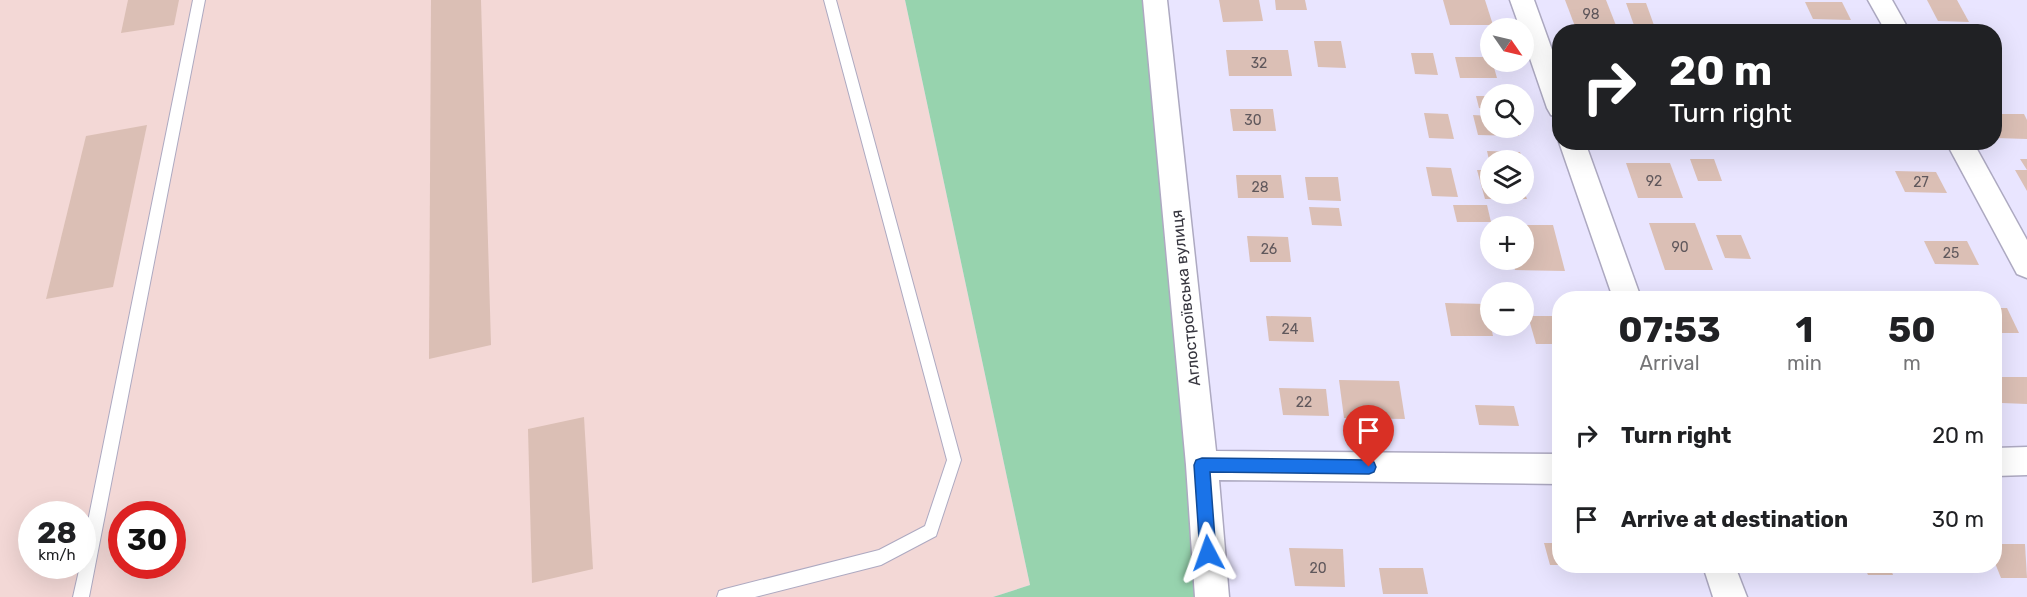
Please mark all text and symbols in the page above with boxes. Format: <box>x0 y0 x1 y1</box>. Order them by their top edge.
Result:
house number: 98 <box>1582 6 1600 23</box>
north arrow <box>1480 18 1534 72</box>
map controls <box>1480 18 1534 336</box>
text: 20 m <box>1669 46 1772 96</box>
icon: right <box>1570 48 1648 126</box>
house number: 32 <box>1251 55 1267 72</box>
button: search <box>1480 84 1534 138</box>
text: Turn right <box>1669 97 1792 129</box>
house number: 30 <box>1244 112 1262 129</box>
button: layers <box>1480 150 1534 204</box>
house number: 92 <box>1646 173 1662 190</box>
house number: 27 <box>1913 174 1929 191</box>
house number: 28 <box>1251 179 1269 196</box>
street label: Аглостроївська вулиця <box>1167 209 1204 387</box>
button: + <box>1480 216 1534 270</box>
house number: 90 <box>1671 239 1689 256</box>
house number: 26 <box>1261 241 1277 258</box>
house number: 25 <box>1943 245 1959 262</box>
button: − <box>1480 282 1534 336</box>
text: 07:53 <box>1618 308 1721 351</box>
text: 1 <box>1795 308 1813 351</box>
text: 50 <box>1888 308 1936 351</box>
house number: 24 <box>1282 321 1299 338</box>
text: Arrival <box>1640 351 1700 375</box>
text: min <box>1787 351 1822 375</box>
text: m <box>1903 351 1921 375</box>
house number: 22 <box>1296 394 1312 411</box>
pin <box>1343 405 1394 467</box>
icon: arrive <box>1352 414 1385 447</box>
icon: right <box>1570 419 1603 452</box>
text: Turn right <box>1621 422 1731 449</box>
text: 20 m <box>1932 422 1984 449</box>
speed limit sign: 30 <box>108 501 186 579</box>
icon: arrive <box>1570 503 1603 536</box>
text: Arrive at destination <box>1621 506 1848 533</box>
text: 30 m <box>1932 506 1984 533</box>
text: 28 <box>37 515 77 551</box>
position arrow <box>1176 521 1240 585</box>
text: km/h <box>38 546 76 564</box>
house number: 20 <box>1309 560 1327 577</box>

